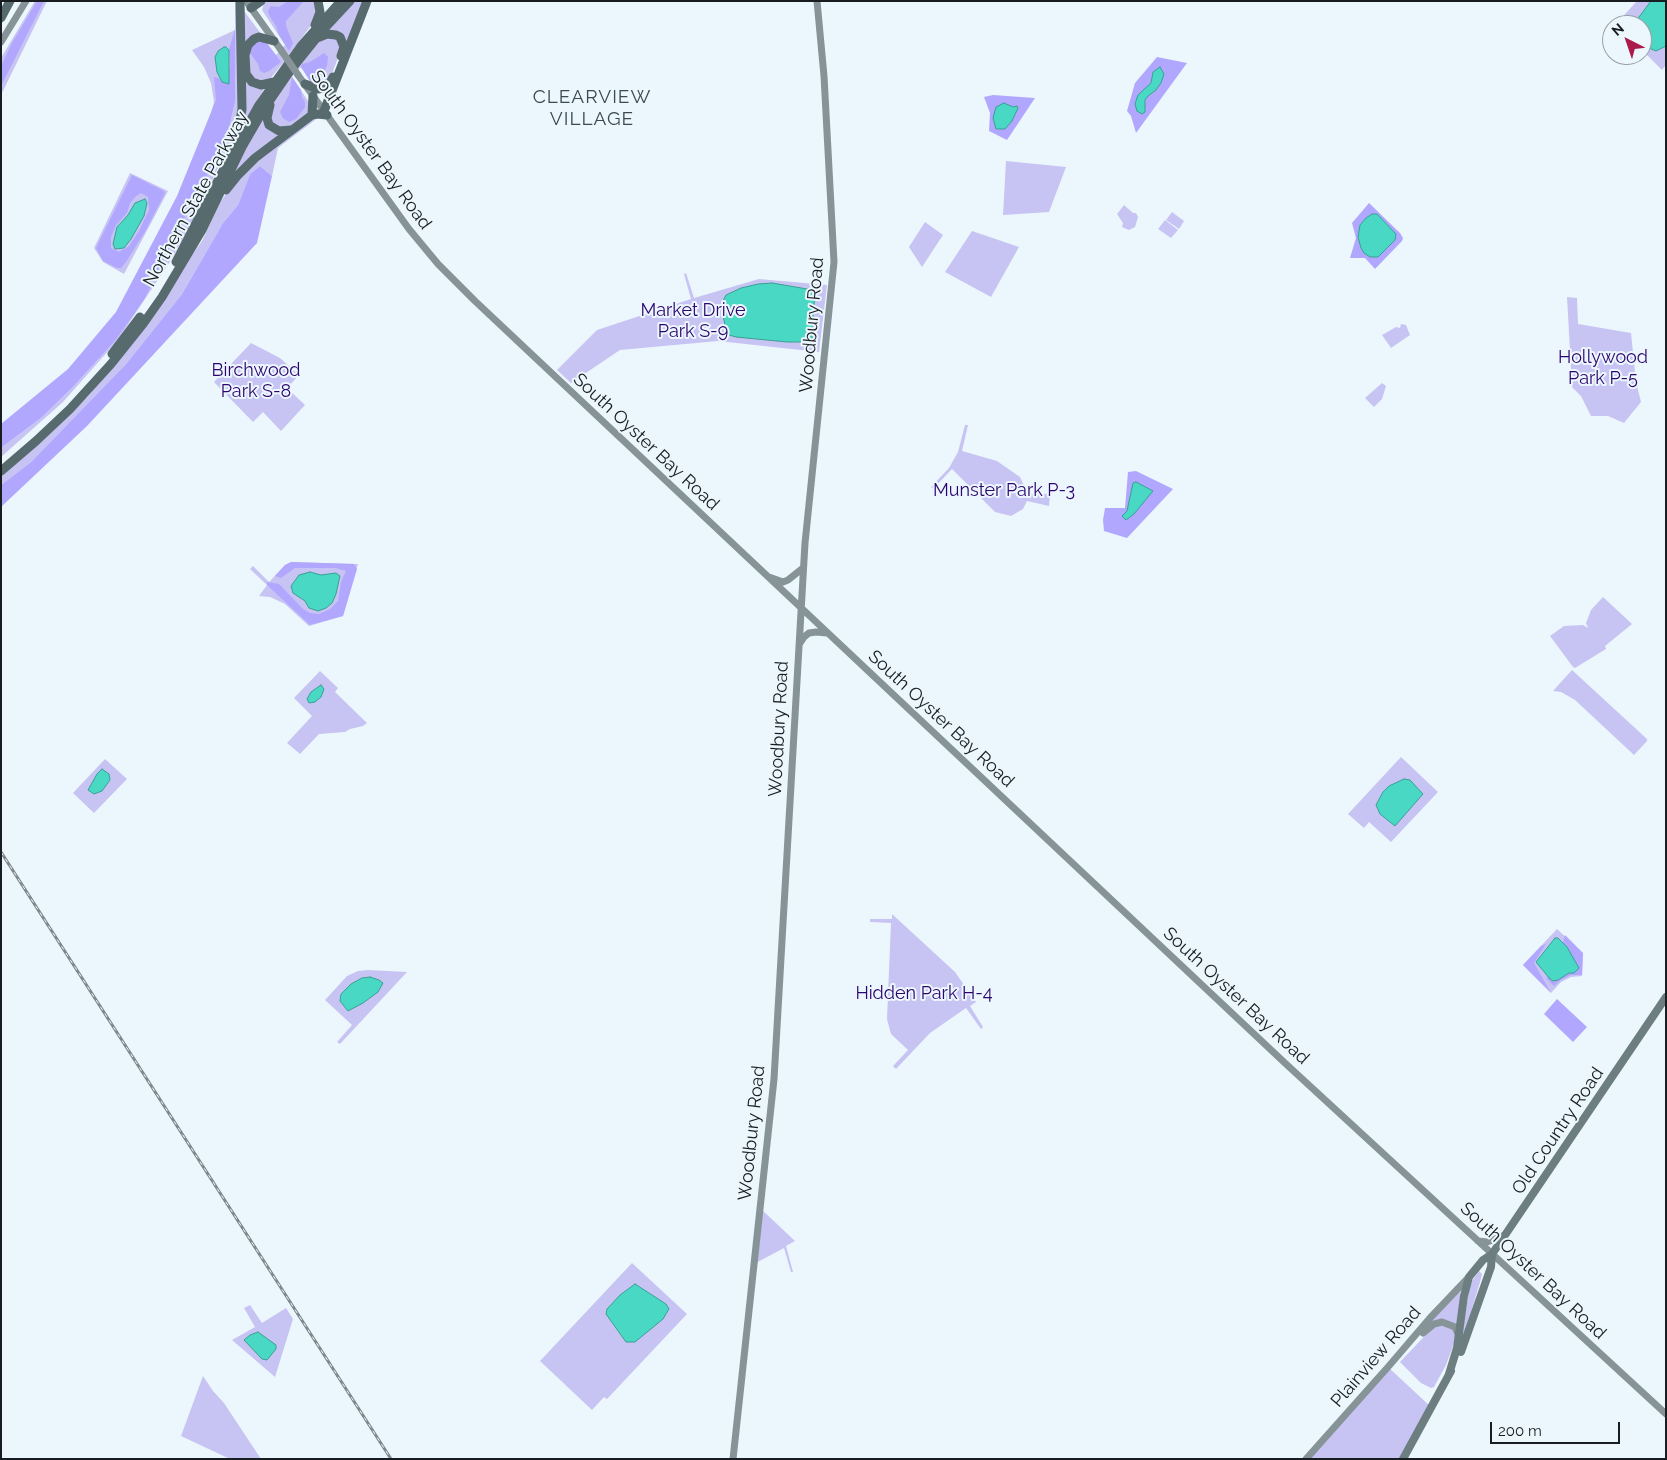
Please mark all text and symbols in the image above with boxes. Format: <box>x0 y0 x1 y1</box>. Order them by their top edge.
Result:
north arrow <box>1602 15 1652 65</box>
text: N <box>1609 20 1627 39</box>
street label: South Oyster Bay Road <box>306 66 436 234</box>
district label: CLEARVIEW VILLAGE <box>532 86 652 130</box>
street label: Northern State Parkway <box>139 107 253 291</box>
street label: Woodbury Road <box>795 256 829 394</box>
park label: Market Drive Park S-9 <box>641 300 745 342</box>
park label: Hollywood Park P-5 <box>1558 347 1648 389</box>
park label: Birchwood Park S-8 <box>211 360 301 402</box>
street label: South Oyster Bay Road <box>569 369 723 515</box>
park label: Munster Park P-3 <box>933 480 1075 502</box>
street label: South Oyster Bay Road <box>864 646 1018 792</box>
street label: Woodbury Road <box>765 661 793 797</box>
street label: South Oyster Bay Road <box>1159 923 1313 1069</box>
park label: Hidden Park H-4 <box>855 983 993 1005</box>
street label: Woodbury Road <box>734 1064 770 1202</box>
street label: Old Country Road <box>1508 1064 1608 1198</box>
street label: South Oyster Bay Road <box>1456 1198 1610 1344</box>
street label: Plainview Road <box>1326 1302 1426 1412</box>
scale bar <box>1492 1412 1622 1444</box>
text: 200 m <box>1498 1422 1542 1440</box>

